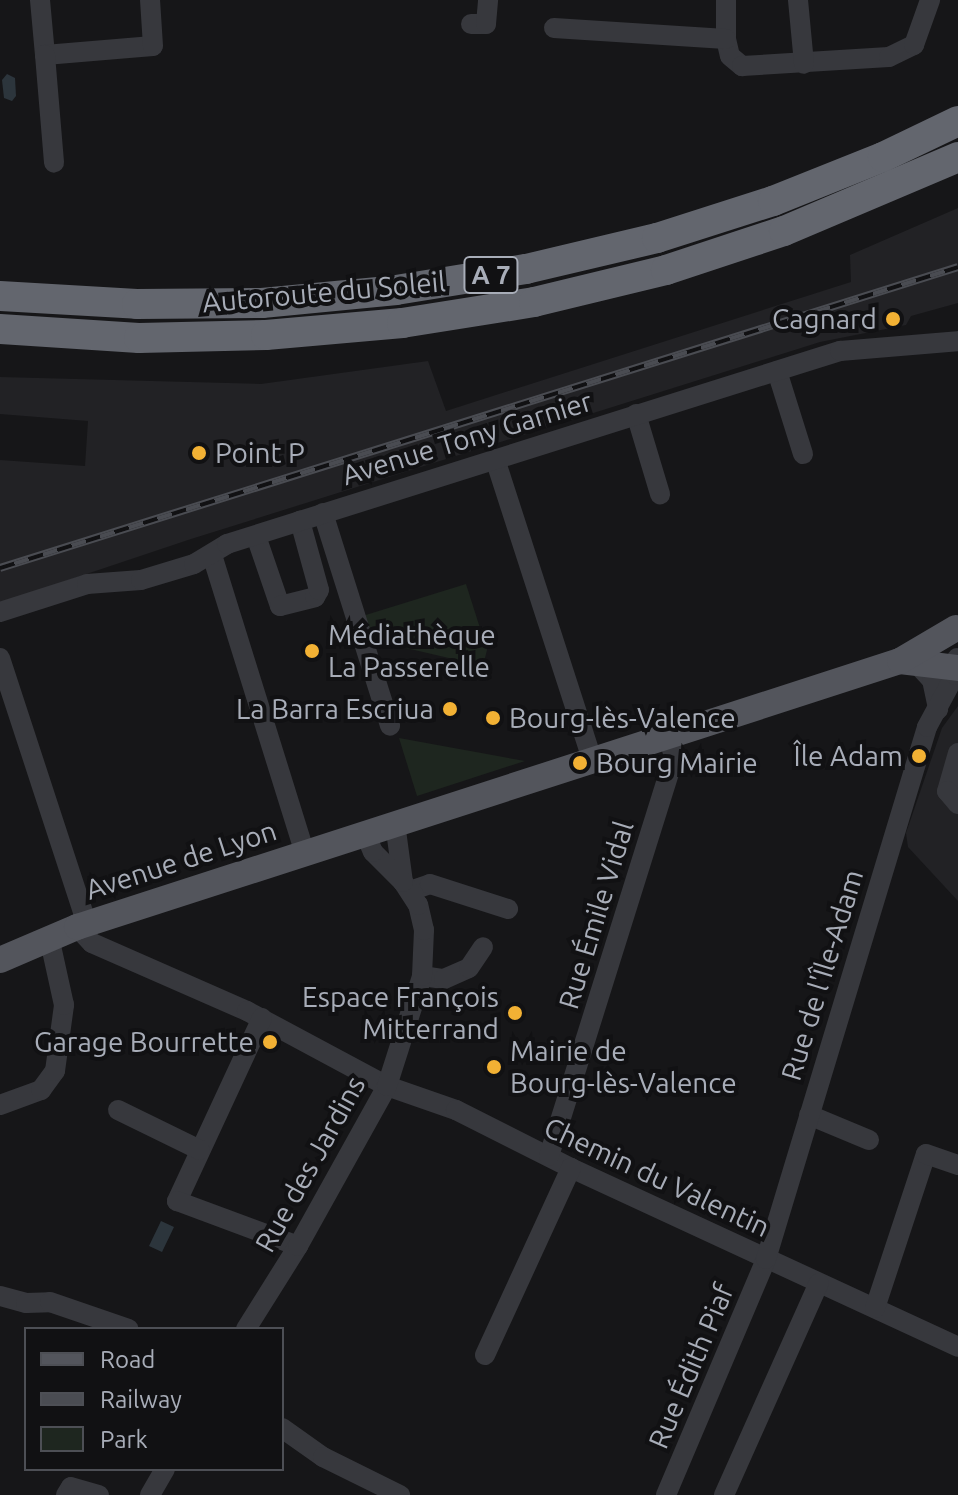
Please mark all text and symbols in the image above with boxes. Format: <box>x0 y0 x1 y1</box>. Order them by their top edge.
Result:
road number: A 7 <box>463 253 519 297</box>
street label: Autoroute du Soleil <box>201 265 447 319</box>
place label: Cagnard <box>772 302 877 336</box>
marker: Cagnard <box>884 310 902 328</box>
street label: Avenue Tony Garnier <box>338 384 596 492</box>
place label: Point P <box>215 436 305 470</box>
marker: Point P <box>190 444 208 462</box>
place label: Médiathèque La Passerelle <box>328 618 496 684</box>
marker: Médiathèque La Passerelle <box>303 642 321 660</box>
place label: La Barra Escriua <box>236 692 434 726</box>
marker: La Barra Escriua <box>441 700 459 718</box>
place label: Bourg-lès-Valence <box>509 701 736 735</box>
marker: Bourg-lès-Valence <box>484 709 502 727</box>
place label: Île Adam <box>794 739 903 773</box>
place label: Bourg Mairie <box>596 746 758 780</box>
marker: Île Adam <box>910 747 928 765</box>
marker: Bourg Mairie <box>571 754 589 772</box>
street label: Avenue de Lyon <box>81 813 281 907</box>
street label: Rue Émile Vidal <box>551 817 641 1013</box>
street label: Rue de l'Île-Adam <box>774 865 870 1085</box>
place label: Espace François Mitterrand <box>302 980 499 1046</box>
marker: Espace François Mitterrand <box>506 1004 524 1022</box>
place label: Garage Bourrette <box>34 1025 254 1059</box>
marker: Garage Bourrette <box>261 1033 279 1051</box>
place label: Mairie de Bourg-lès-Valence <box>510 1034 737 1100</box>
marker: Mairie de Bourg-lès-Valence <box>485 1058 503 1076</box>
street label: Rue des Jardins <box>248 1070 372 1258</box>
street label: Chemin du Valentin <box>539 1110 775 1244</box>
street label: Rue Édith Piaf <box>641 1278 741 1454</box>
legend <box>24 1327 284 1471</box>
text: Road <box>100 1346 155 1373</box>
text: Railway <box>100 1386 182 1413</box>
text: Park <box>100 1426 148 1453</box>

